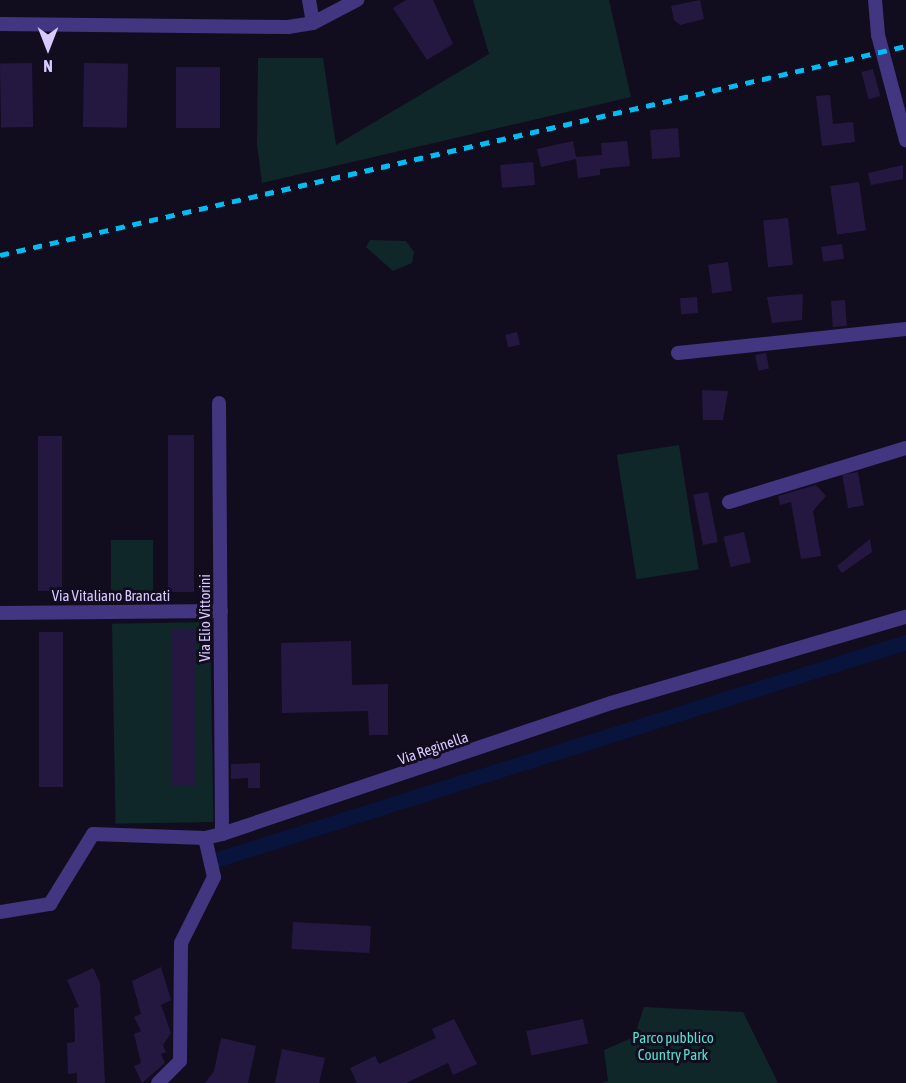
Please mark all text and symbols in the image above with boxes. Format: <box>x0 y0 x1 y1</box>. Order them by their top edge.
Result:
north arrow <box>18 18 78 78</box>
text: N <box>43 57 53 75</box>
street label: Via Elio Vittorini <box>196 574 214 662</box>
street label: Via Vitaliano Brancati <box>52 587 170 605</box>
street label: Via Reginella <box>396 728 470 768</box>
park label: Parco pubblico Country Park <box>632 1028 714 1063</box>

